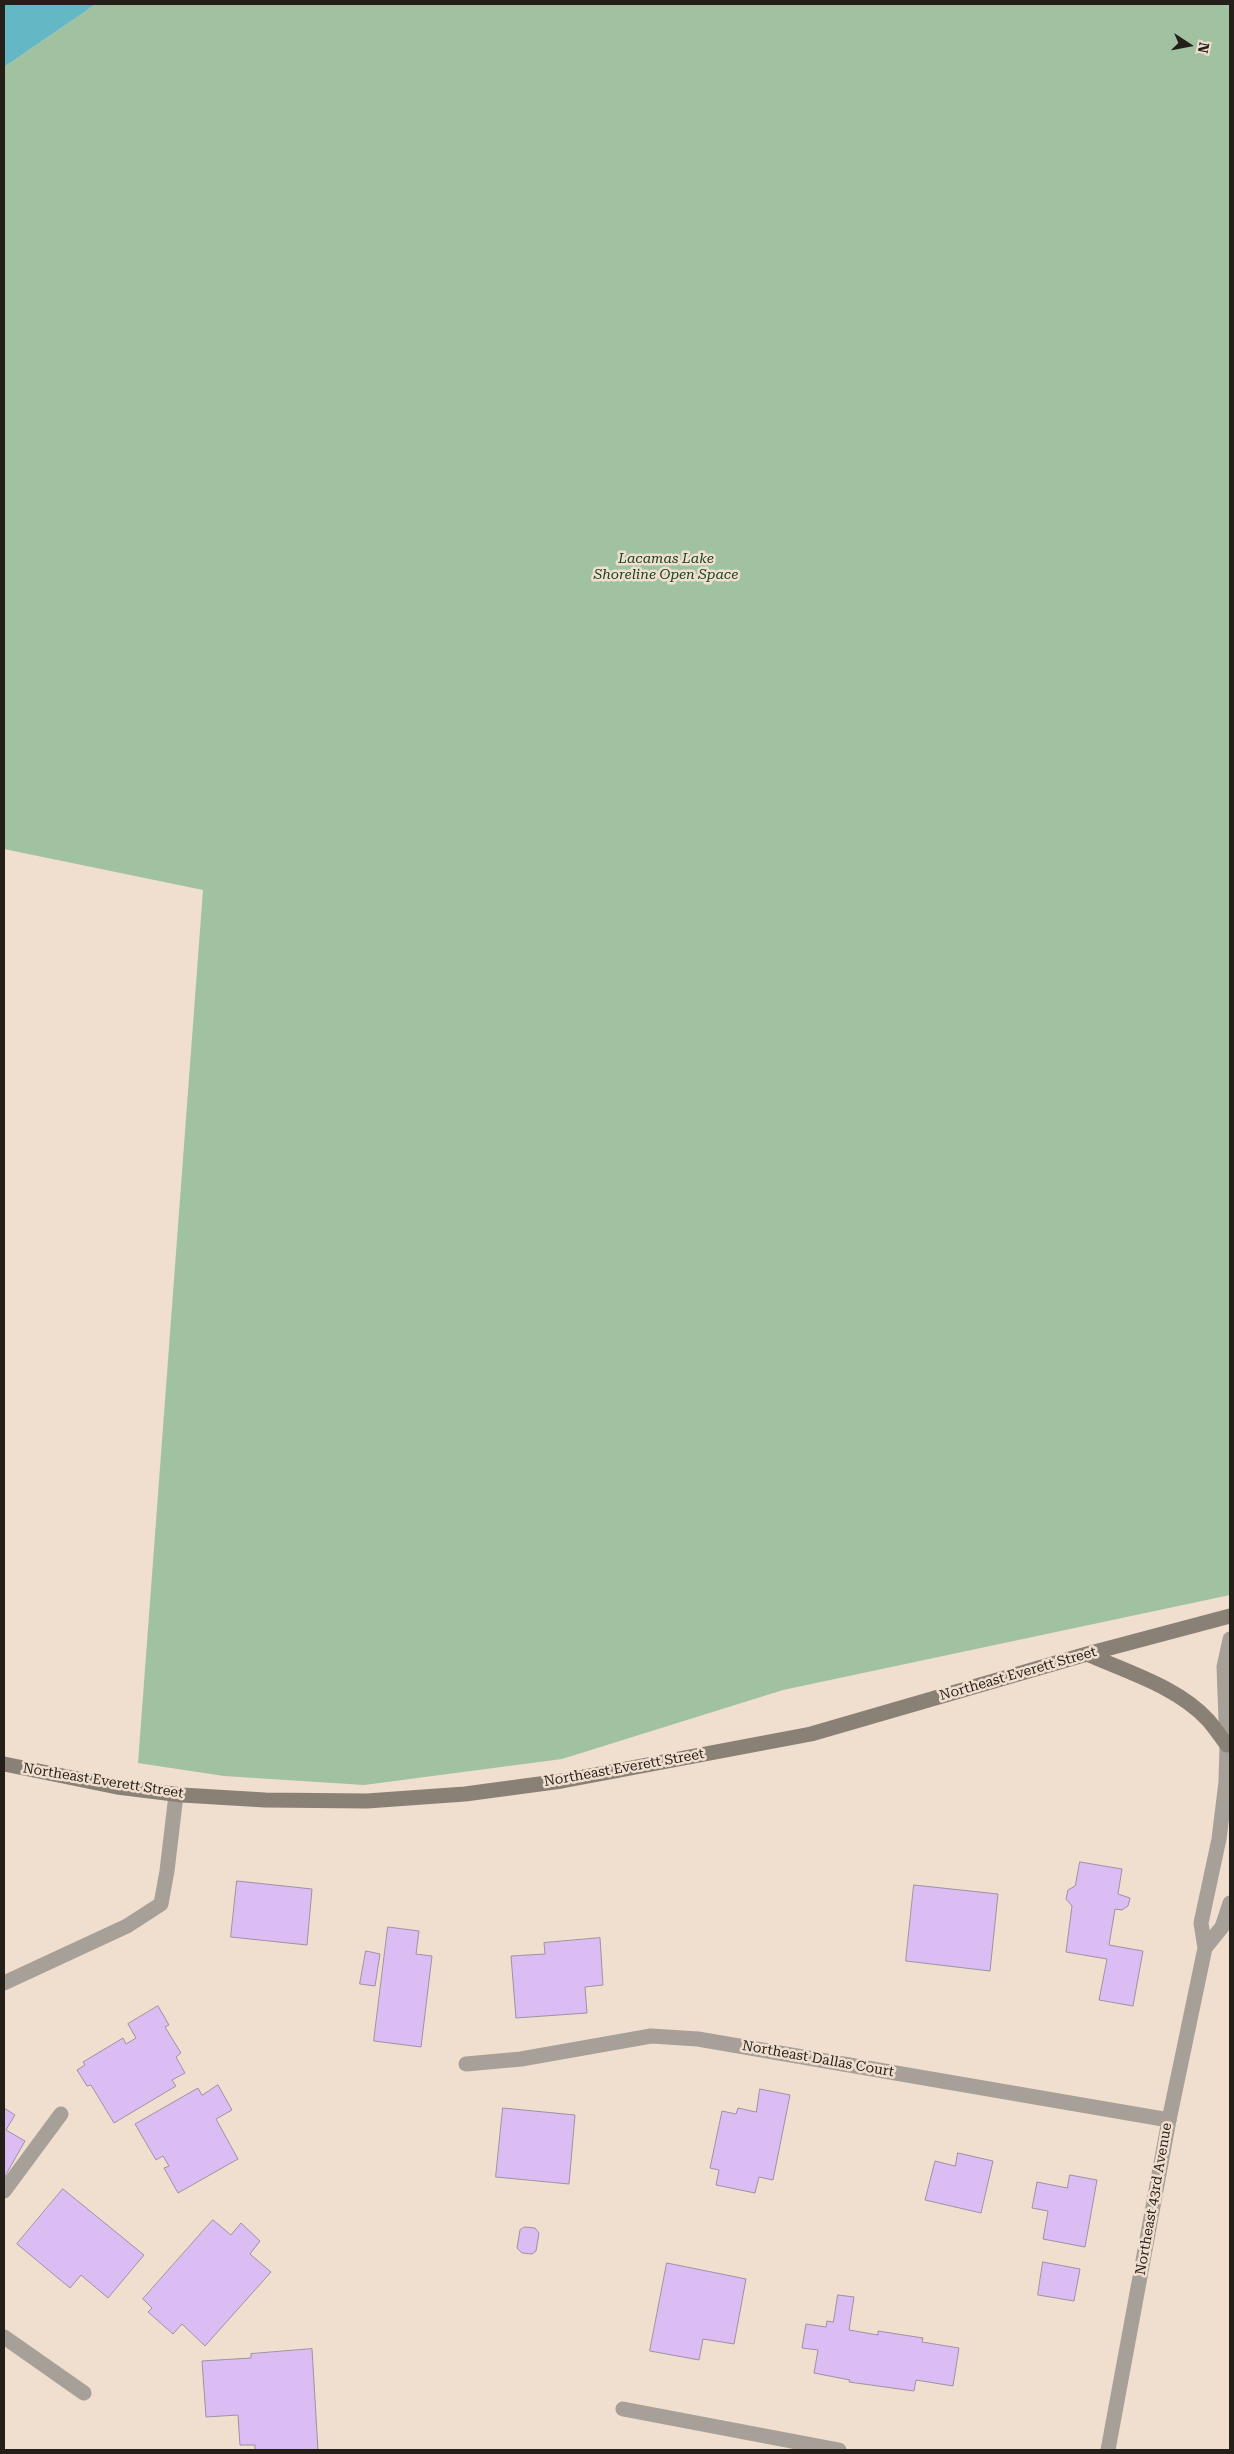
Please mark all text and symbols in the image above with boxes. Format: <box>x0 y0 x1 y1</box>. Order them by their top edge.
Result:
north arrow <box>1164 20 1214 70</box>
text: N <box>1195 41 1213 55</box>
park label: Lacamas Lake Shoreline Open Space <box>594 551 738 584</box>
street label: Northeast Everett Street <box>938 1644 1098 1704</box>
street label: Northeast Everett Street <box>543 1746 705 1790</box>
street label: Northeast Everett Street <box>21 1760 185 1802</box>
street label: Northeast Dallas Court <box>741 2037 895 2081</box>
street label: Northeast 43rd Avenue <box>1132 2121 1176 2277</box>

